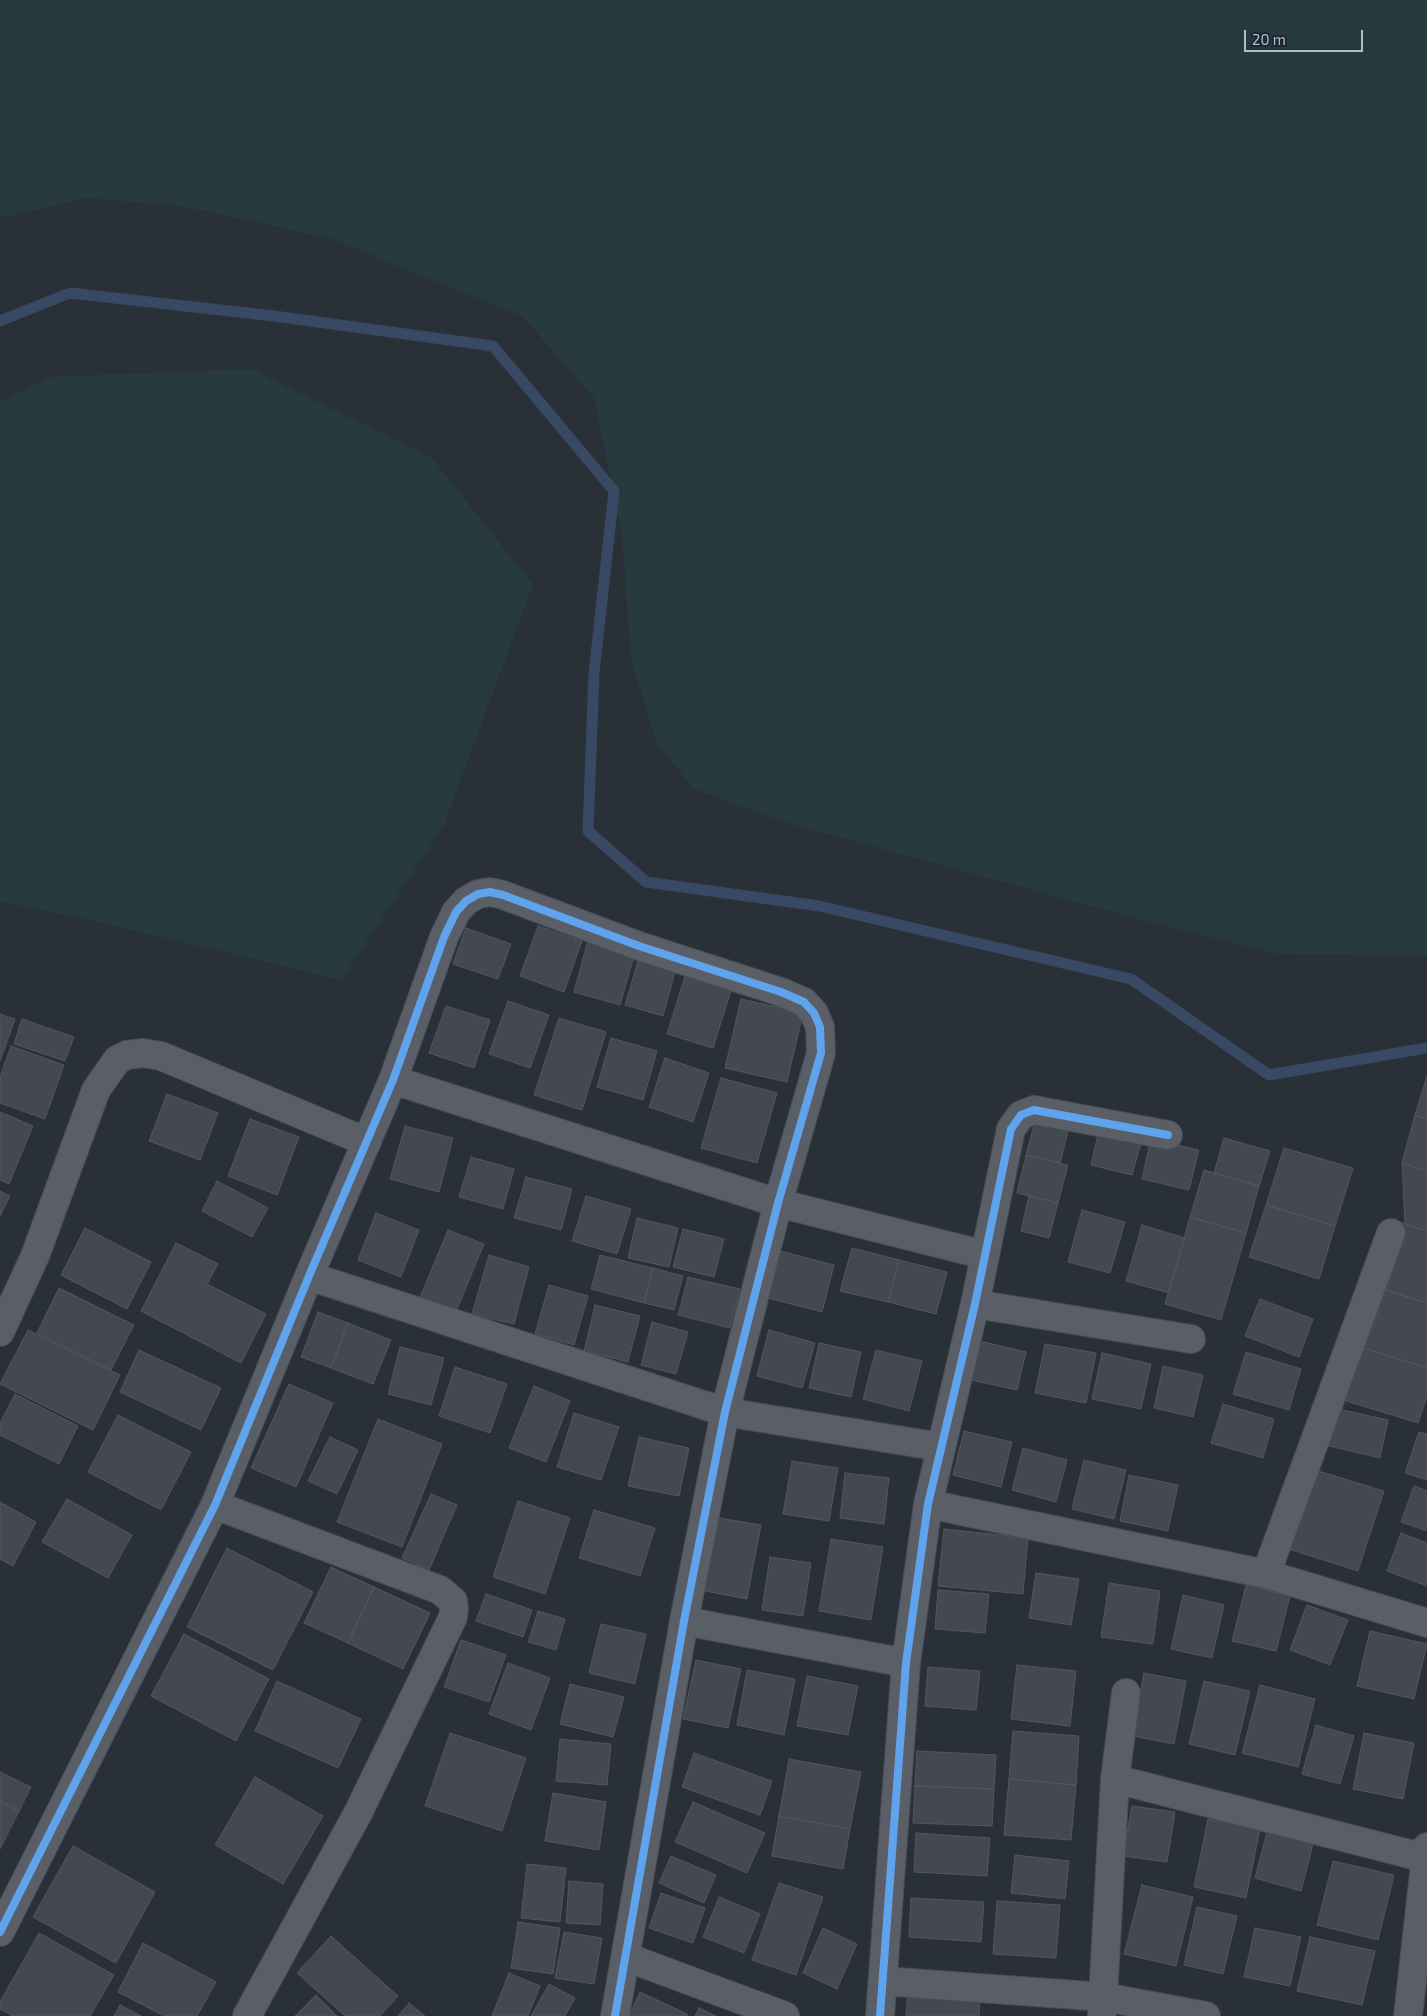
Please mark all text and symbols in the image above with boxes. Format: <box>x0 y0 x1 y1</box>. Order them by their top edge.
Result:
scale bar <box>1247 20 1366 52</box>
text: 20 m <box>1252 30 1286 48</box>

